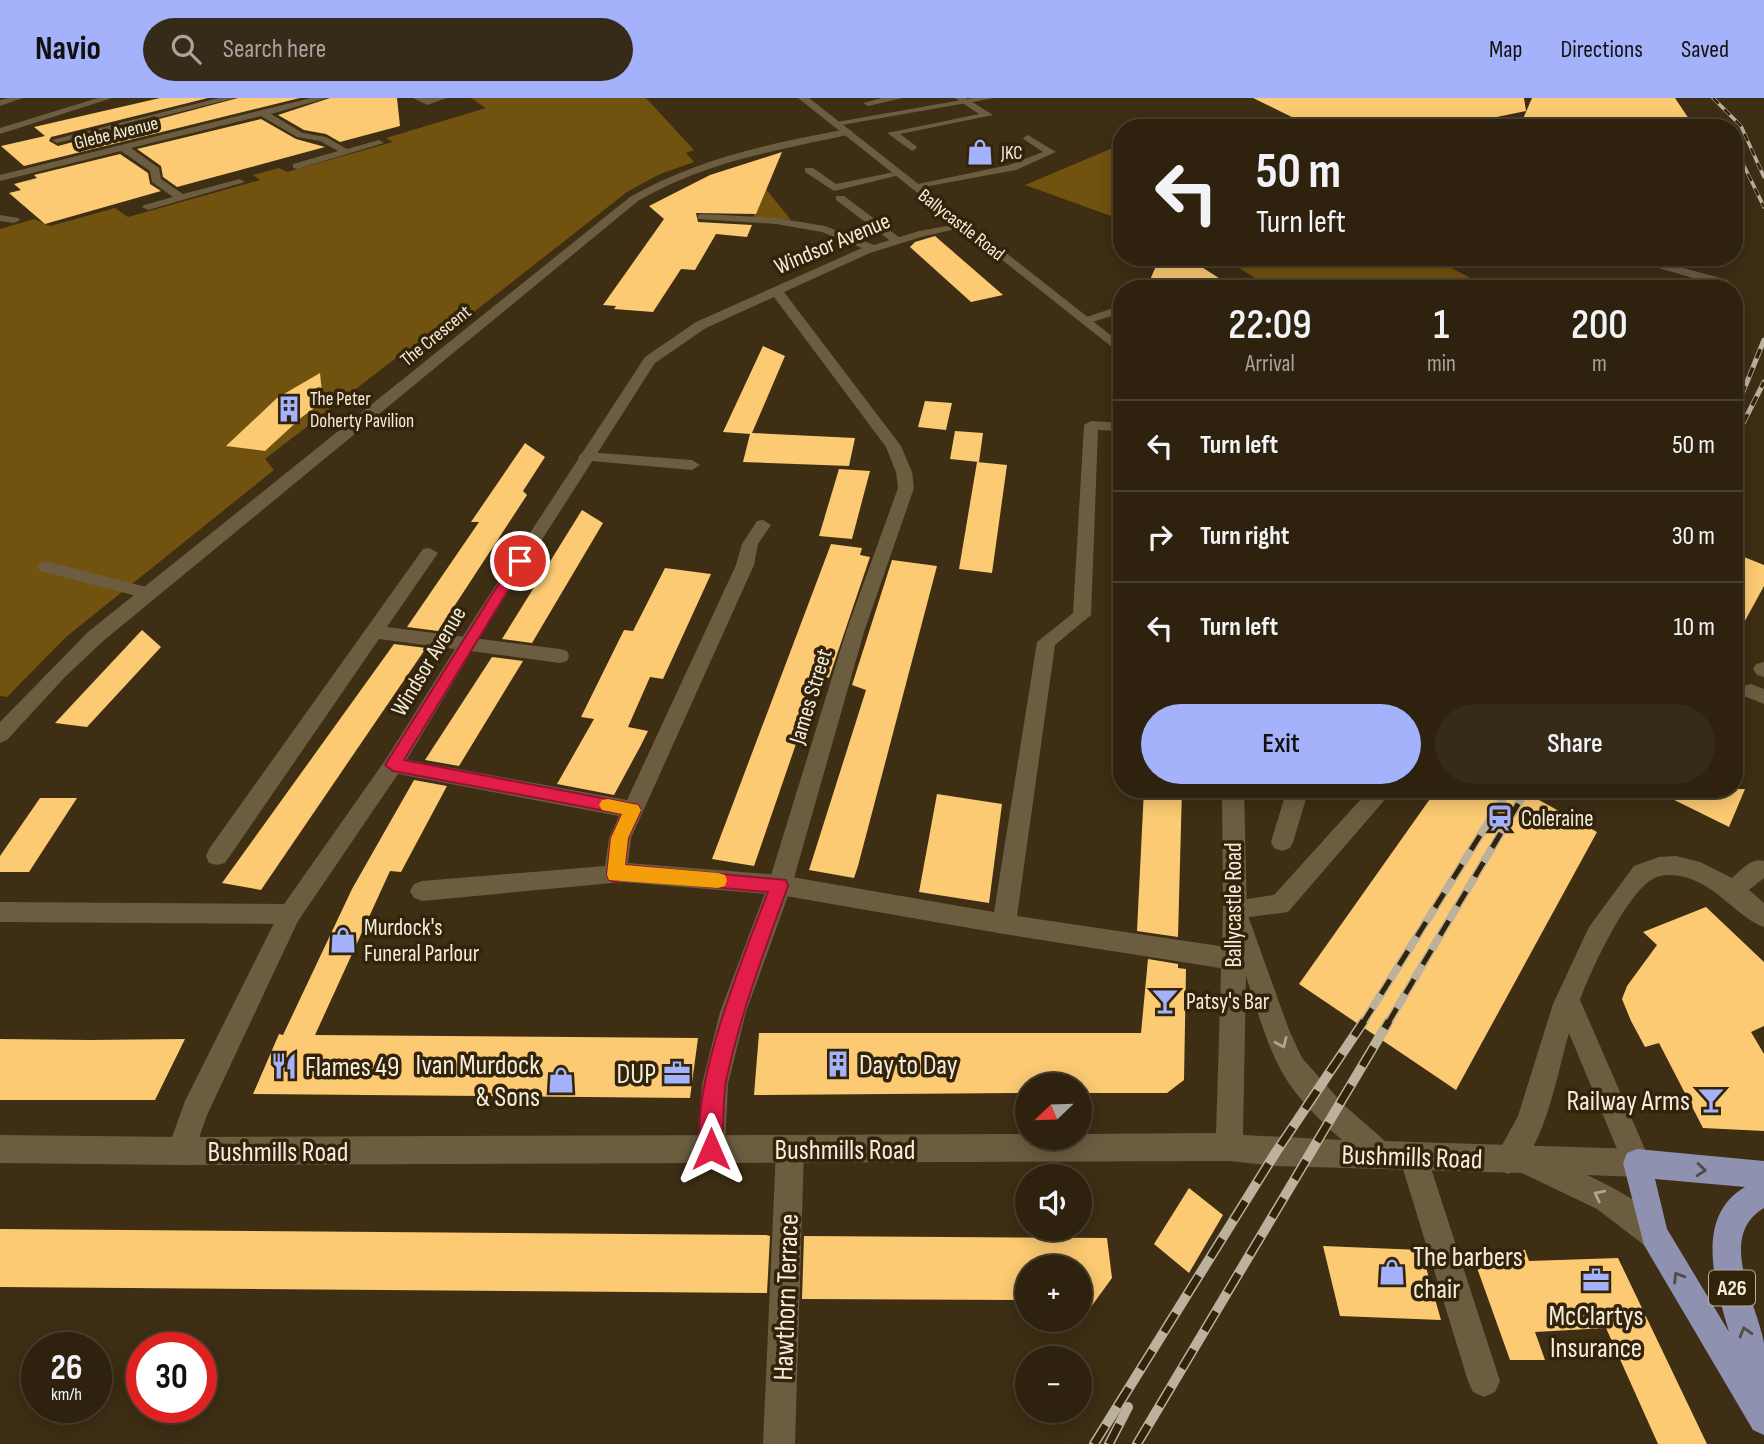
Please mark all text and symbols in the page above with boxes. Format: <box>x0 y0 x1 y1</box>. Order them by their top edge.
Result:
search box <box>143 18 633 81</box>
text: Navio <box>35 29 101 69</box>
icon: search <box>167 30 205 68</box>
text: Search here <box>223 34 326 65</box>
text: Map <box>1489 35 1522 64</box>
text: Directions <box>1560 35 1643 64</box>
text: Saved <box>1681 35 1729 64</box>
street label: Glebe Avenue <box>72 112 161 155</box>
shop icon: JKC <box>965 137 995 167</box>
place label: JKC <box>1000 142 1022 165</box>
text: 50 m <box>1256 143 1341 202</box>
icon: left <box>1141 147 1232 238</box>
street label: Ballycastle Road <box>913 184 1009 266</box>
text: Turn left <box>1256 203 1346 242</box>
street label: Windsor Avenue <box>770 207 894 281</box>
text: 22:09 <box>1228 300 1312 351</box>
text: 1 <box>1433 300 1449 351</box>
text: 200 <box>1571 300 1628 351</box>
street label: The Crescent <box>396 301 476 372</box>
text: Arrival <box>1245 350 1295 378</box>
text: min <box>1427 350 1456 378</box>
text: m <box>1592 350 1607 378</box>
place label: The Peter Doherty Pavilion <box>310 388 414 433</box>
building icon: The Peter Doherty Pavilion <box>274 394 304 424</box>
icon: left <box>1141 427 1179 465</box>
text: Turn left <box>1200 430 1278 461</box>
text: 50 m <box>1672 430 1715 461</box>
icon: right <box>1141 518 1179 556</box>
text: Turn right <box>1200 521 1289 552</box>
text: 30 m <box>1672 521 1715 552</box>
pin <box>490 531 550 591</box>
icon: arrive <box>501 542 539 580</box>
street label: Windsor Avenue <box>385 602 473 721</box>
icon: left <box>1141 609 1179 647</box>
text: Turn left <box>1200 612 1278 643</box>
text: 10 m <box>1673 612 1715 643</box>
street label: James Street <box>783 645 839 748</box>
button: Exit <box>1141 704 1421 784</box>
button: Share <box>1435 704 1715 784</box>
station icon: Coleraine <box>1485 803 1515 833</box>
place label: Coleraine <box>1521 805 1593 833</box>
street label: Ballycastle Road <box>1220 843 1248 967</box>
place label: Murdock's Funeral Parlour <box>364 914 480 968</box>
shop icon: Murdock's Funeral Parlour <box>328 925 358 955</box>
bar icon: Patsy's Bar <box>1150 986 1180 1016</box>
place label: Patsy's Bar <box>1186 988 1270 1016</box>
one-way arrow <box>1274 1036 1288 1048</box>
place label: Ivan Murdock & Sons <box>416 1049 540 1114</box>
building icon: Day to Day <box>823 1049 853 1079</box>
place label: Day to Day <box>859 1049 958 1082</box>
restaurant icon: Flames 49 <box>269 1051 299 1081</box>
place label: Flames 49 <box>305 1051 400 1084</box>
place label: DUP <box>617 1058 656 1091</box>
office icon: DUP <box>662 1058 692 1088</box>
shop icon: Ivan Murdock & Sons <box>546 1065 576 1095</box>
north arrow <box>1015 1073 1092 1150</box>
map controls <box>1015 1073 1092 1423</box>
place label: Railway Arms <box>1566 1085 1690 1118</box>
bar icon: Railway Arms <box>1696 1085 1726 1115</box>
position arrow <box>674 1112 748 1186</box>
street label: Bushmills Road <box>775 1134 915 1167</box>
street label: Bushmills Road <box>208 1136 348 1169</box>
street label: Bushmills Road <box>1341 1139 1483 1176</box>
one-way arrow <box>1695 1162 1706 1177</box>
button: sound <box>1015 1164 1092 1241</box>
one-way arrow <box>1593 1190 1606 1204</box>
street label: Hawthorn Terrace <box>767 1213 806 1381</box>
place label: The barbers chair <box>1413 1241 1523 1306</box>
button: + <box>1015 1255 1092 1332</box>
shop icon: The barbers chair <box>1377 1257 1407 1287</box>
office icon: McClartys Insurance <box>1581 1265 1611 1295</box>
road number: A26 <box>1709 1270 1755 1306</box>
one-way arrow <box>1674 1271 1687 1284</box>
place label: McClartys Insurance <box>1548 1300 1644 1365</box>
one-way arrow <box>1739 1326 1753 1338</box>
speed limit sign: 30 <box>126 1332 217 1423</box>
button: − <box>1015 1346 1092 1423</box>
text: 26 <box>51 1347 82 1390</box>
text: km/h <box>51 1384 82 1405</box>

